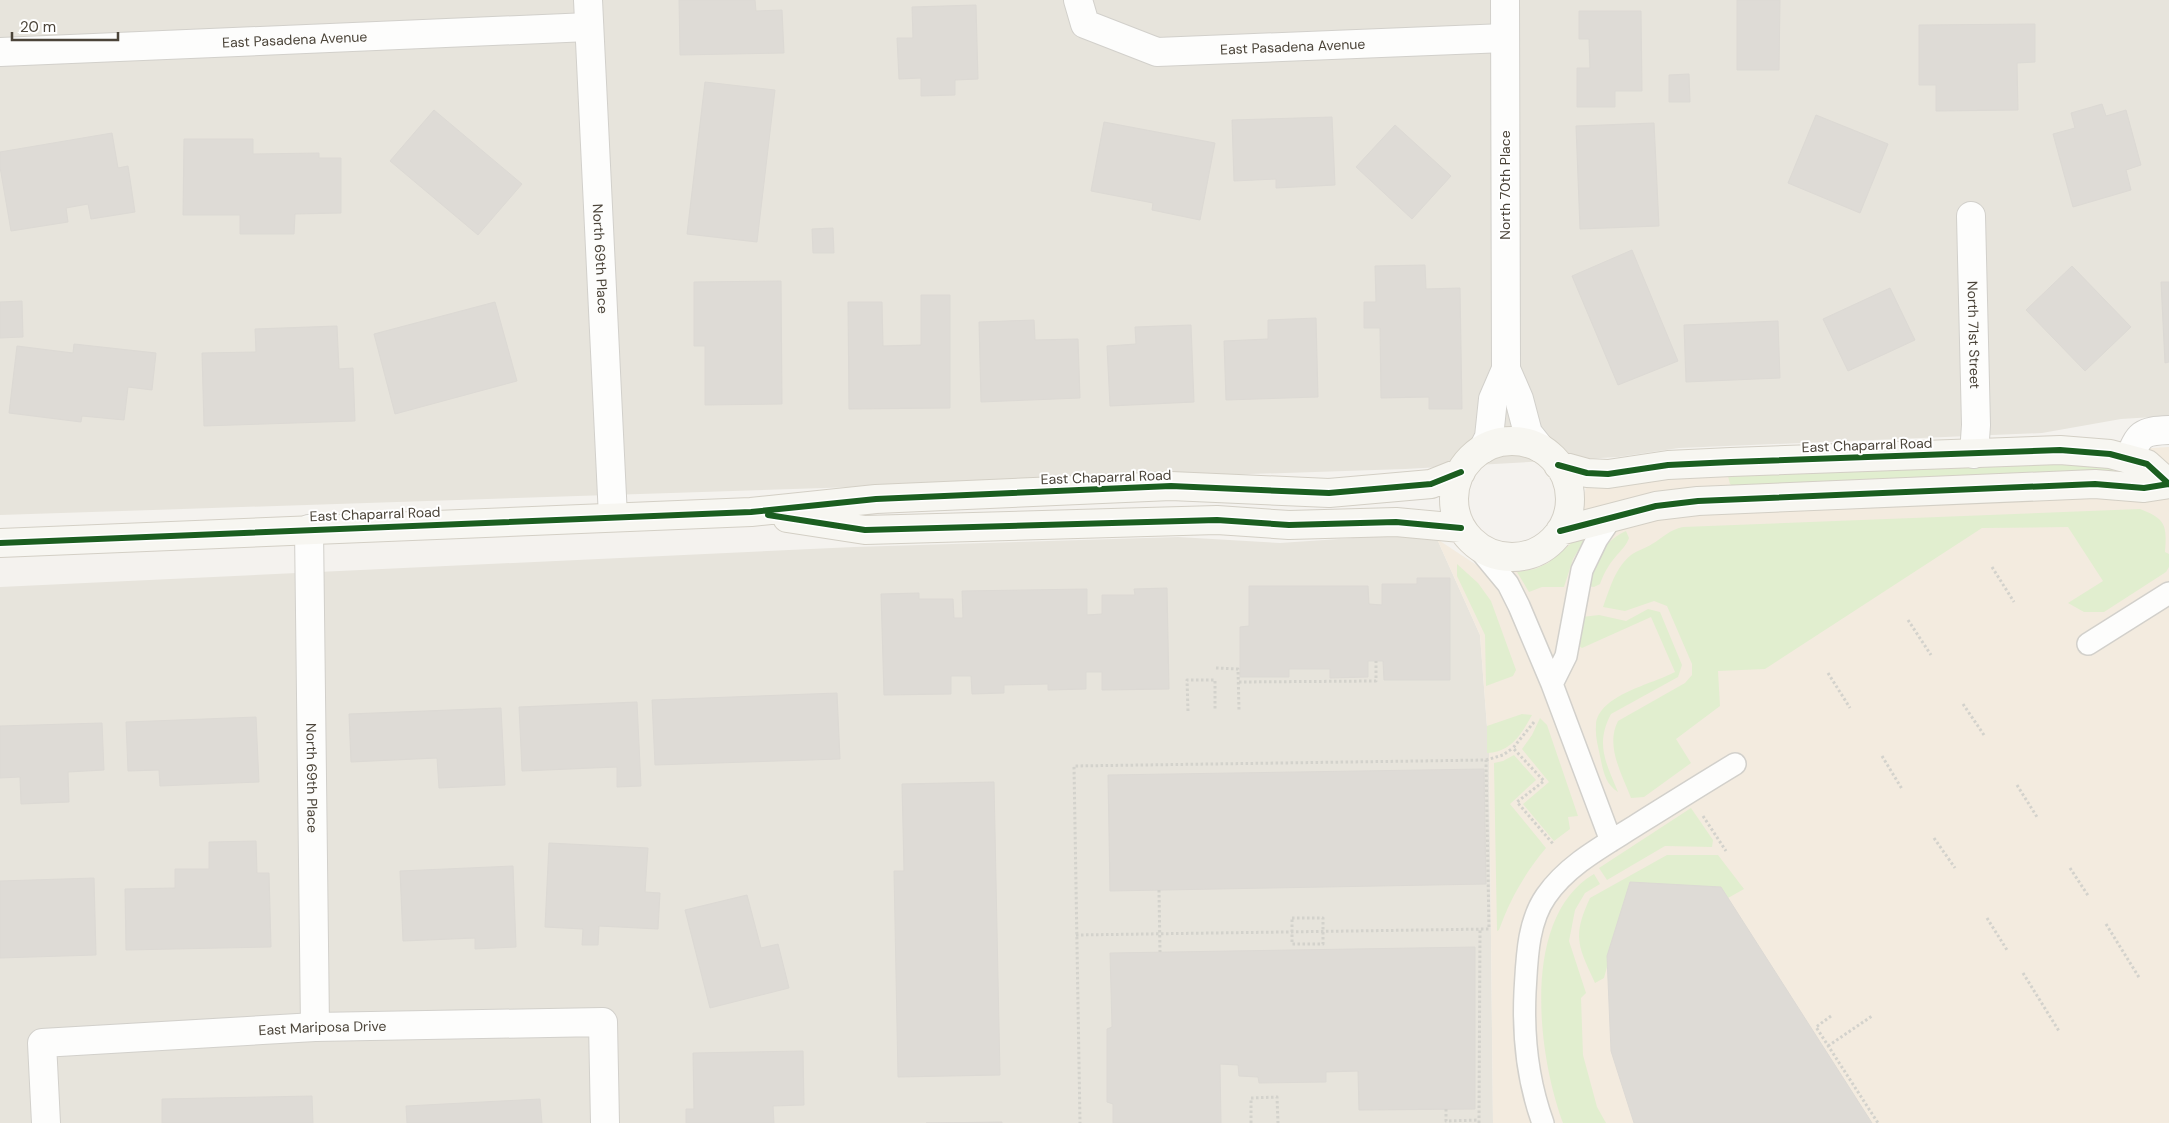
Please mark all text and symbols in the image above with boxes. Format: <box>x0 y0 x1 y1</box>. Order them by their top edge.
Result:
scale bar <box>12 10 119 42</box>
text: 20 m <box>20 17 56 37</box>
street label: East Pasadena Avenue <box>222 27 368 52</box>
street label: East Pasadena Avenue <box>1220 35 1366 58</box>
street label: North 70th Place <box>1496 130 1514 240</box>
street label: North 69th Place <box>589 203 612 314</box>
street label: North 71st Street <box>1964 281 1984 389</box>
street label: East Chaparral Road <box>1801 434 1933 456</box>
street label: East Chaparral Road <box>1040 466 1172 488</box>
street label: East Chaparral Road <box>309 503 441 525</box>
street label: North 69th Place <box>302 723 322 833</box>
street label: East Mariposa Drive <box>258 1017 387 1039</box>

